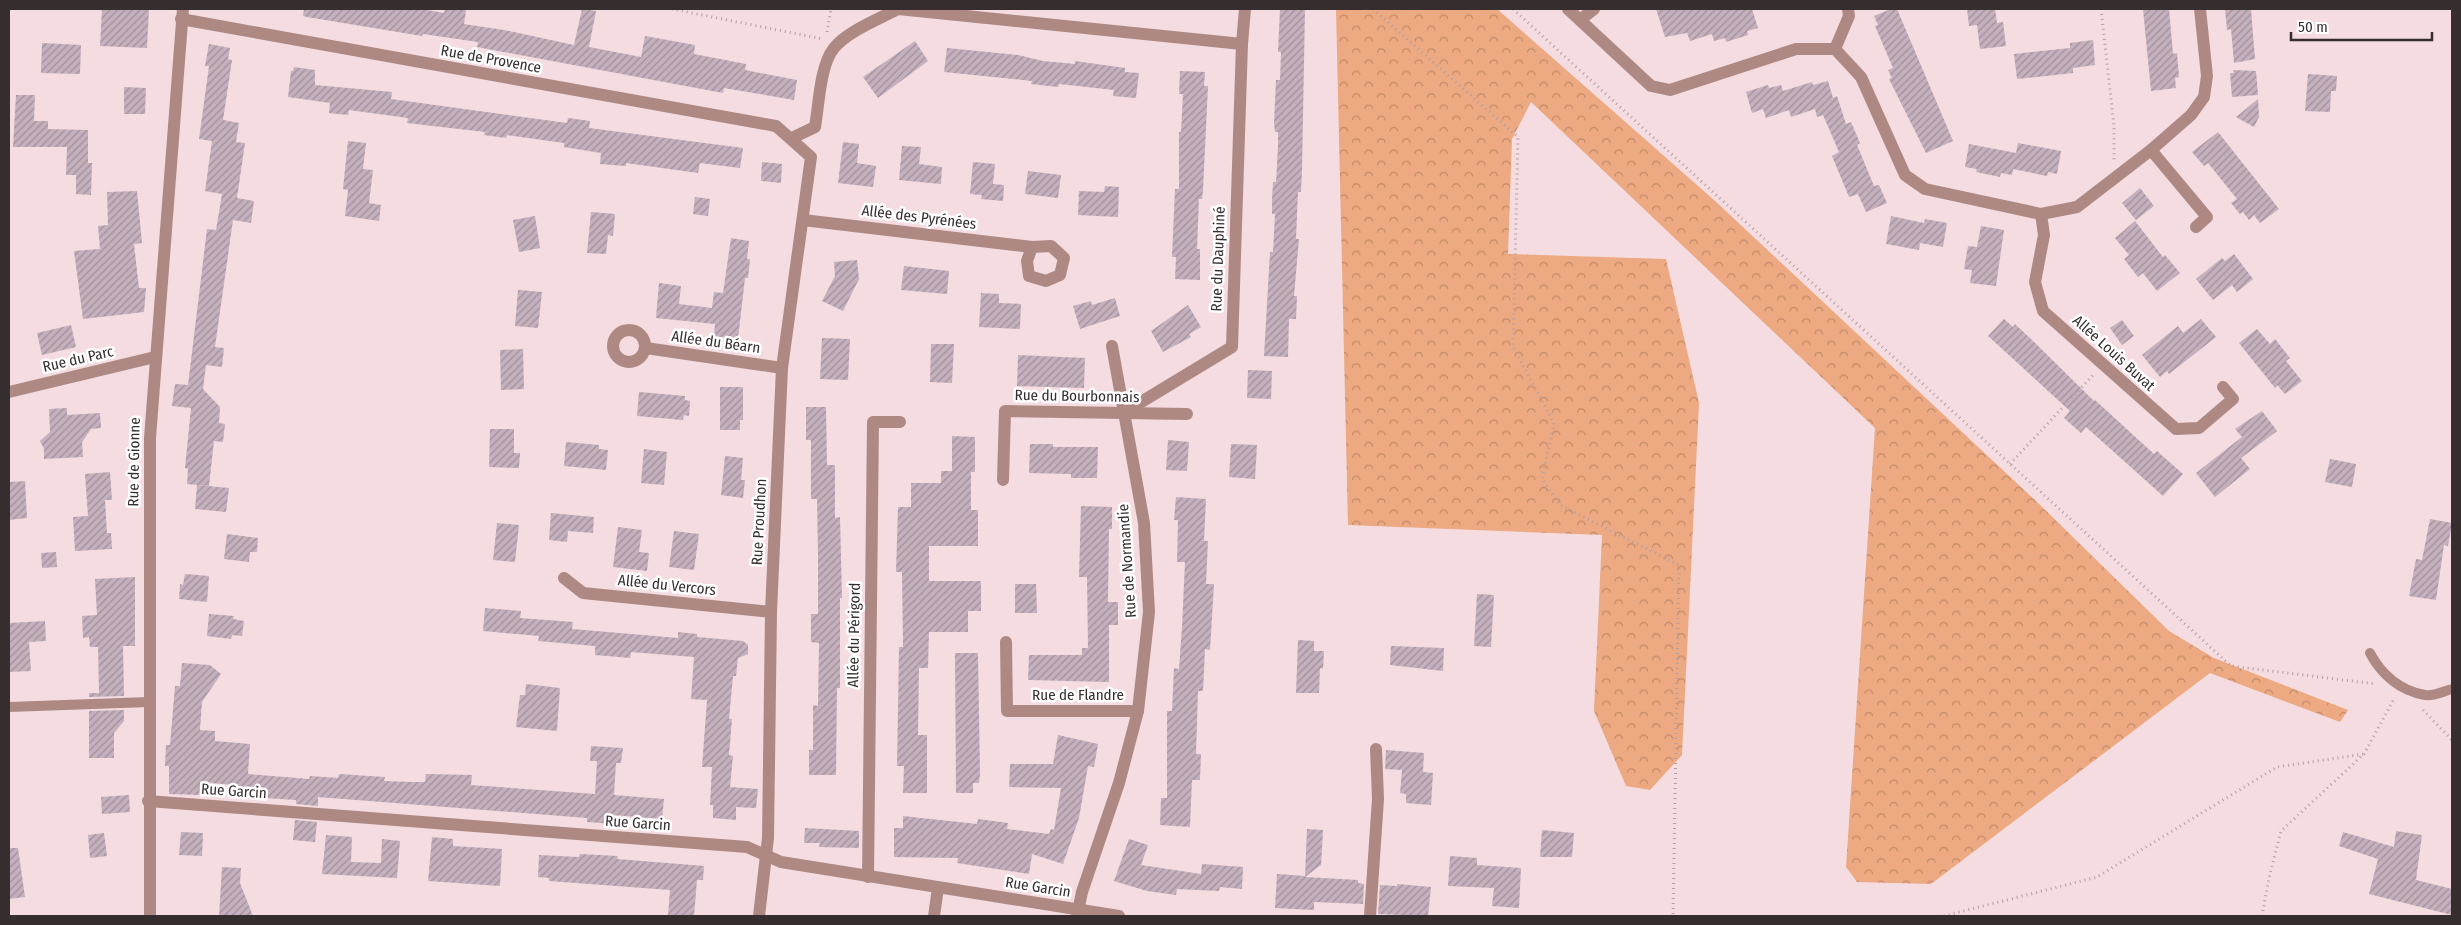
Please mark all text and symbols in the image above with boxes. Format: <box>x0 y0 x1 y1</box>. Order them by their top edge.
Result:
scale bar <box>2291 10 2432 42</box>
text: 50 m <box>2298 18 2328 36</box>
street label: Rue de Provence <box>439 41 543 77</box>
street label: Allée des Pyrénées <box>861 201 977 233</box>
street label: Rue du Dauphiné <box>1207 206 1229 312</box>
street label: Allée Louis Buvat <box>2069 311 2159 395</box>
street label: Allée du Béarn <box>670 327 762 357</box>
street label: Rue du Parc <box>41 342 116 376</box>
street label: Rue du Bourbonnais <box>1014 386 1140 406</box>
street label: Rue de Gionne <box>124 417 144 507</box>
street label: Rue Proudhon <box>748 478 770 566</box>
street label: Rue de Normandie <box>1114 503 1140 619</box>
street label: Allée du Vercors <box>617 571 717 599</box>
street label: Allée du Périgord <box>844 582 864 688</box>
street label: Rue de Flandre <box>1032 686 1124 704</box>
street label: Rue Garcin <box>201 780 267 802</box>
street label: Rue Garcin <box>605 812 671 834</box>
street label: Rue Garcin <box>1004 873 1072 901</box>

